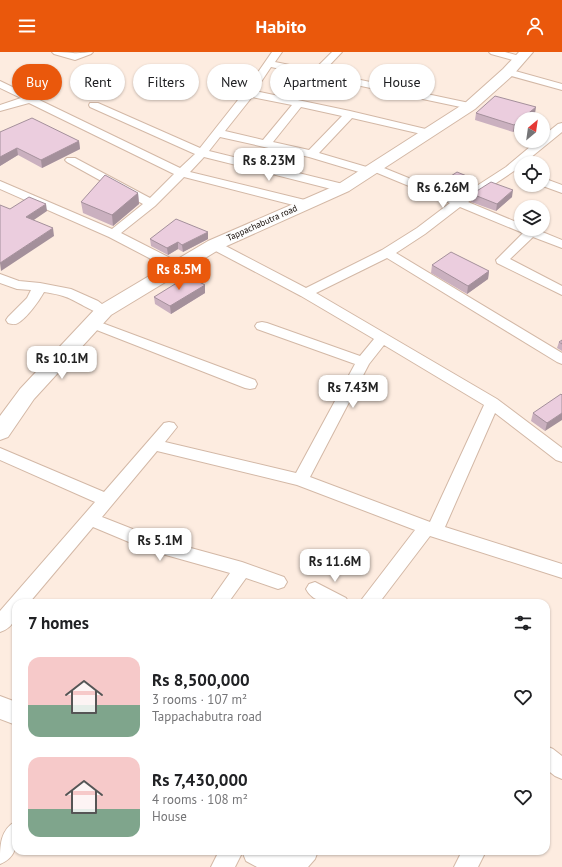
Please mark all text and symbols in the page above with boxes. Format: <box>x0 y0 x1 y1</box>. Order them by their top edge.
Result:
icon: menu <box>16 15 38 37</box>
text: Habito <box>256 15 307 38</box>
icon: person <box>524 15 546 37</box>
chip: Buy <box>12 64 62 100</box>
chip: Rent <box>70 64 125 100</box>
chip: Filters <box>133 64 199 100</box>
chip: New <box>207 64 262 100</box>
chip: Apartment <box>270 64 361 100</box>
chip: House <box>369 64 435 100</box>
north arrow <box>514 112 550 148</box>
map controls <box>514 112 550 236</box>
pin: Rs 8.23M <box>228 148 310 182</box>
text: Rs 8.23M <box>243 152 295 169</box>
button: locate <box>514 156 550 192</box>
pin: Rs 6.26M <box>402 175 484 209</box>
text: Rs 6.26M <box>417 179 469 196</box>
button: layers <box>514 200 550 236</box>
street label: Tappachabutra road <box>225 202 299 243</box>
pin: Rs 8.5M <box>142 257 216 291</box>
text: Rs 8.5M <box>157 261 201 278</box>
pin: Rs 10.1M <box>21 346 103 380</box>
text: Rs 10.1M <box>36 350 88 367</box>
pin: Rs 7.43M <box>312 375 394 409</box>
text: Rs 7.43M <box>328 379 378 396</box>
pin: Rs 5.1M <box>123 528 197 562</box>
text: Rs 5.1M <box>138 532 182 549</box>
pin: Rs 11.6M <box>294 549 376 583</box>
text: Rs 11.6M <box>309 553 361 570</box>
text: 7 homes <box>28 612 89 634</box>
icon: filters <box>512 612 534 634</box>
text: Rs 8,500,000 <box>152 669 250 691</box>
icon: home <box>60 673 108 721</box>
icon: heart <box>512 686 534 708</box>
text: 3 rooms · 107 m² <box>152 691 247 708</box>
text: Tappachabutra road <box>152 708 262 725</box>
text: Rs 7,430,000 <box>152 769 248 791</box>
icon: home <box>60 773 108 821</box>
icon: heart <box>512 786 534 808</box>
text: 4 rooms · 108 m² <box>152 791 248 808</box>
text: House <box>152 808 187 825</box>

